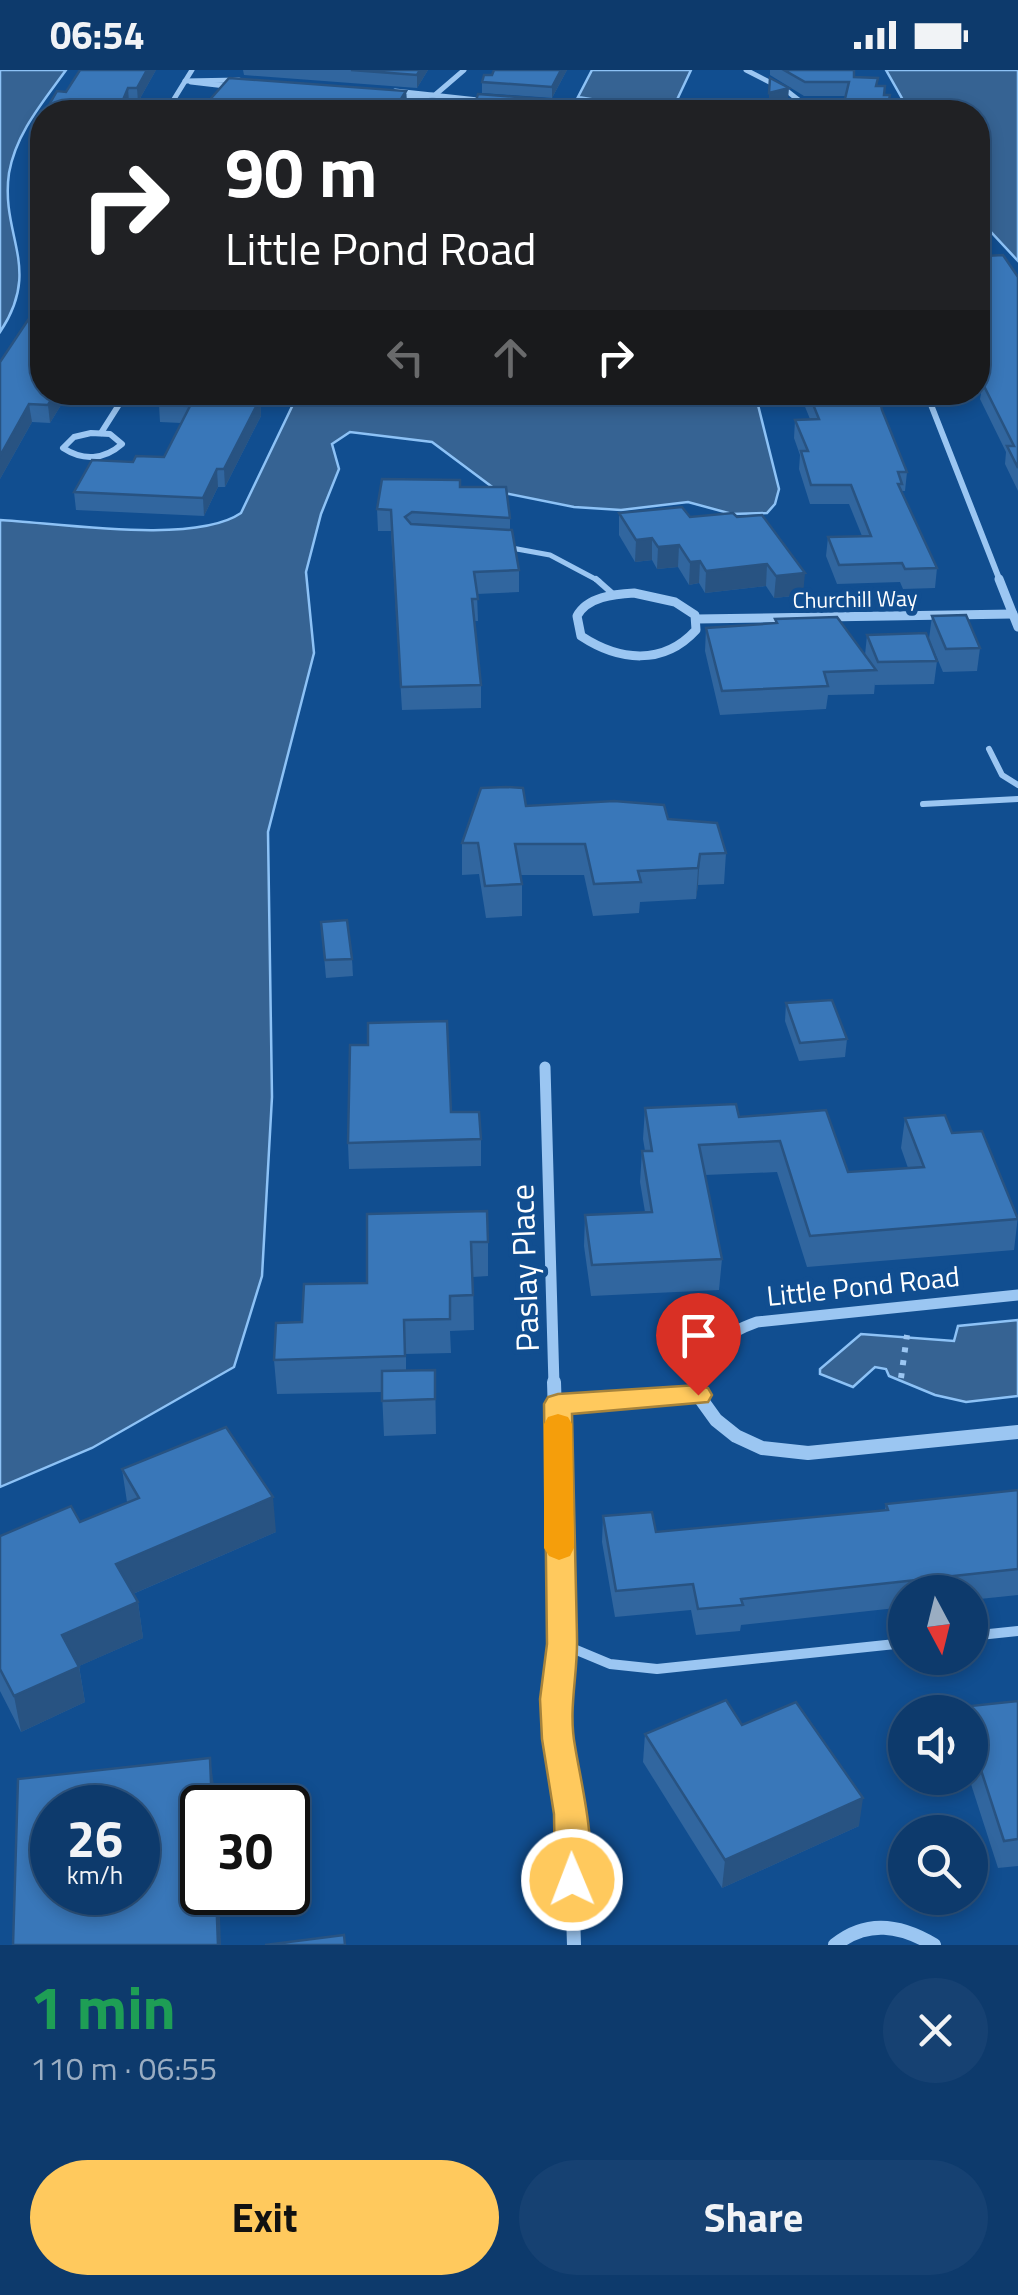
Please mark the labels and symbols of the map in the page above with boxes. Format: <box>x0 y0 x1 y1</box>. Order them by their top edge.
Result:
street label: Churchill Way <box>792 581 918 617</box>
street label: Paslay Place <box>497 1183 551 1353</box>
street label: Little Pond Road <box>764 1254 962 1317</box>
pin <box>656 1293 741 1396</box>
north arrow <box>888 1575 988 1675</box>
speed limit sign: 30 <box>180 1785 310 1915</box>
position arrow <box>520 1828 624 1932</box>

